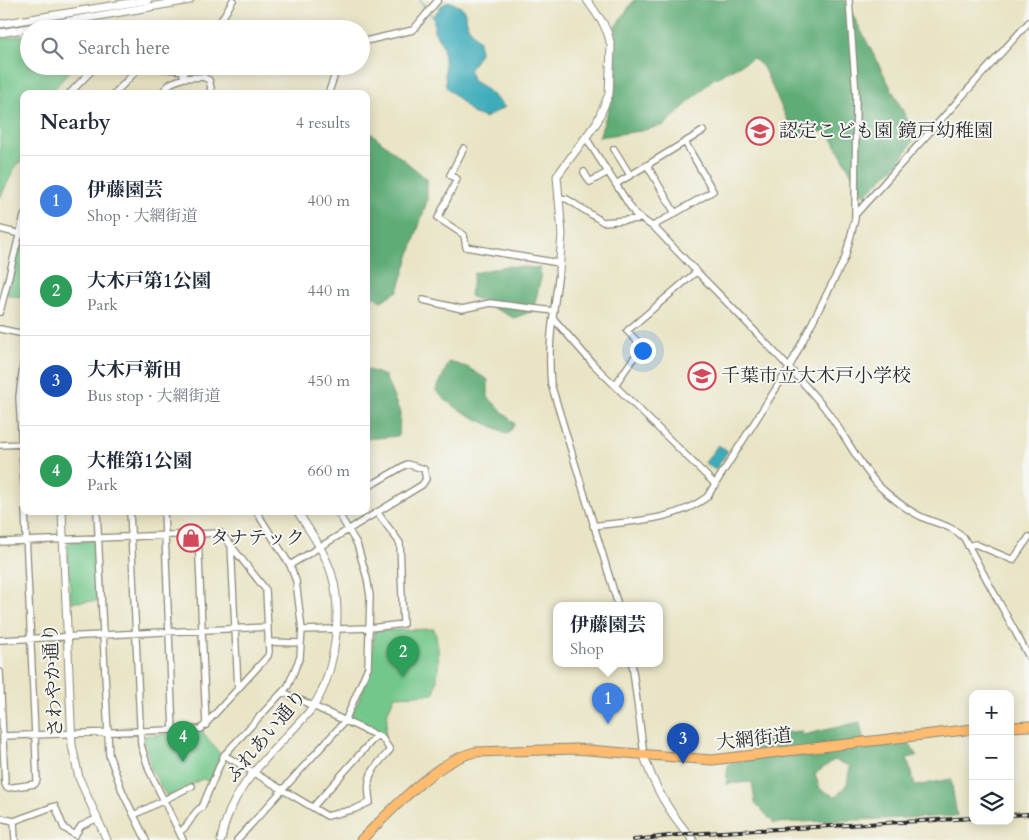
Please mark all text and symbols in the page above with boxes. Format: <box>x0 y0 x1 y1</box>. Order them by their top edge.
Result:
search box <box>20 20 370 75</box>
icon: search <box>38 34 66 62</box>
text: Search here <box>78 35 170 61</box>
text: Nearby <box>40 108 111 137</box>
text: 4 results <box>296 112 350 134</box>
school or university icon: 認定こども園 鏡戸幼稚園 <box>745 116 775 146</box>
place label: 認定こども園 鏡戸幼稚園 <box>779 118 993 144</box>
text: 伊藤園芸 <box>87 177 163 203</box>
text: 1 <box>52 190 60 212</box>
text: 400 m <box>308 190 350 212</box>
text: Shop · 大網街道 <box>87 205 198 227</box>
text: 大木戸第1公園 <box>87 268 211 294</box>
text: 2 <box>52 280 60 302</box>
text: 440 m <box>308 280 350 302</box>
text: Park <box>87 294 118 316</box>
your location <box>630 338 656 364</box>
text: 大木戸新田 <box>87 357 182 383</box>
school or university icon: 千葉市立大木戸小学校 <box>687 361 717 391</box>
place label: 千葉市立大木戸小学校 <box>721 363 911 389</box>
text: 3 <box>52 370 60 392</box>
text: 450 m <box>308 370 350 392</box>
text: Bus stop · 大網街道 <box>87 385 221 407</box>
text: 大椎第1公園 <box>87 448 192 474</box>
text: 4 <box>52 460 60 482</box>
text: 660 m <box>308 460 350 482</box>
text: Park <box>87 474 118 496</box>
shop icon: タナテック <box>176 523 206 553</box>
place label: タナテック <box>210 525 305 551</box>
popup <box>553 602 663 667</box>
text: 伊藤園芸 <box>570 612 646 638</box>
street label: さわやか通り <box>37 622 69 738</box>
pin: 2 <box>387 636 419 677</box>
text: Shop <box>570 638 604 660</box>
pin: 1 <box>592 683 624 724</box>
street label: ふれあい通り <box>219 684 313 788</box>
map controls <box>969 690 1014 825</box>
button: + <box>969 690 1014 735</box>
pin: 4 <box>167 721 199 762</box>
street label: 大網街道 <box>715 722 793 756</box>
pin: 3 <box>667 723 699 764</box>
button: − <box>969 735 1014 780</box>
button: layers <box>969 780 1014 825</box>

